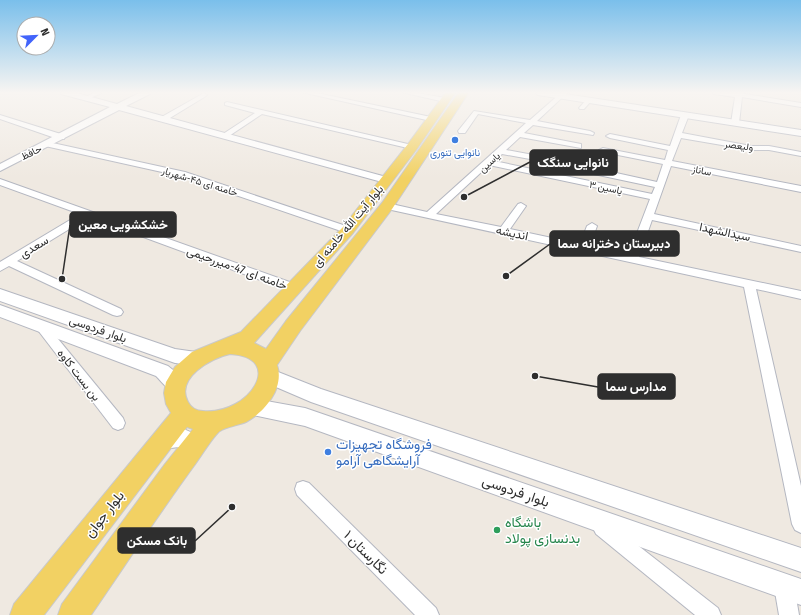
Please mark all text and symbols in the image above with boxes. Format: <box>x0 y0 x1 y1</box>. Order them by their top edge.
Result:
north arrow <box>16 16 56 56</box>
text: N <box>37 26 52 38</box>
marker: نانوایی تنوری <box>450 135 460 145</box>
street label: ولیعصر <box>723 138 754 154</box>
street label: حافظ <box>19 143 44 163</box>
place label: نانوایی تنوری <box>430 147 480 159</box>
street label: یاسین <box>476 150 503 176</box>
callout: نانوایی سنگک <box>530 150 617 175</box>
text: نانوایی سنگک <box>537 155 609 171</box>
street label: ساناز <box>690 163 713 179</box>
street label: خامنه ای ۴۵-شهریار <box>159 164 239 199</box>
street label: یاسین ۳ <box>588 179 624 197</box>
street label: بلوار آیت الله خامنه ای <box>310 182 387 270</box>
callout: خشکشویی معین <box>70 212 176 237</box>
text: خشکشویی معین <box>78 217 168 233</box>
street label: سیدالشهدا <box>698 220 752 245</box>
street label: اندیشه <box>495 223 529 243</box>
callout: دبیرستان دخترانه سما <box>550 231 679 256</box>
street label: سعدی <box>17 233 51 262</box>
text: دبیرستان دخترانه سما <box>558 236 670 252</box>
street label: خامنه ای 47-میررحیمی <box>185 243 289 294</box>
street label: بلوار فردوسی <box>67 313 129 346</box>
street label: بن بست کاوه <box>54 346 104 404</box>
callout: مدارس سما <box>598 374 675 399</box>
text: مدارس سما <box>606 379 666 395</box>
place label: فروشگاه تجهیزات آرایشگاهی آرامو <box>336 436 432 469</box>
marker: فروشگاه تجهیزات آرایشگاهی آرامو <box>323 447 333 457</box>
street label: بلوار فردوسی <box>480 472 552 511</box>
street label: بلوار جوان <box>81 488 128 541</box>
place label: باشگاه بدنسازی پولاد <box>505 514 580 548</box>
marker: باشگاه بدنسازی پولاد <box>492 525 502 535</box>
street label: نگارستان ۱ <box>340 527 391 578</box>
callout: بانک مسکن <box>118 528 195 553</box>
text: بانک مسکن <box>127 533 187 548</box>

